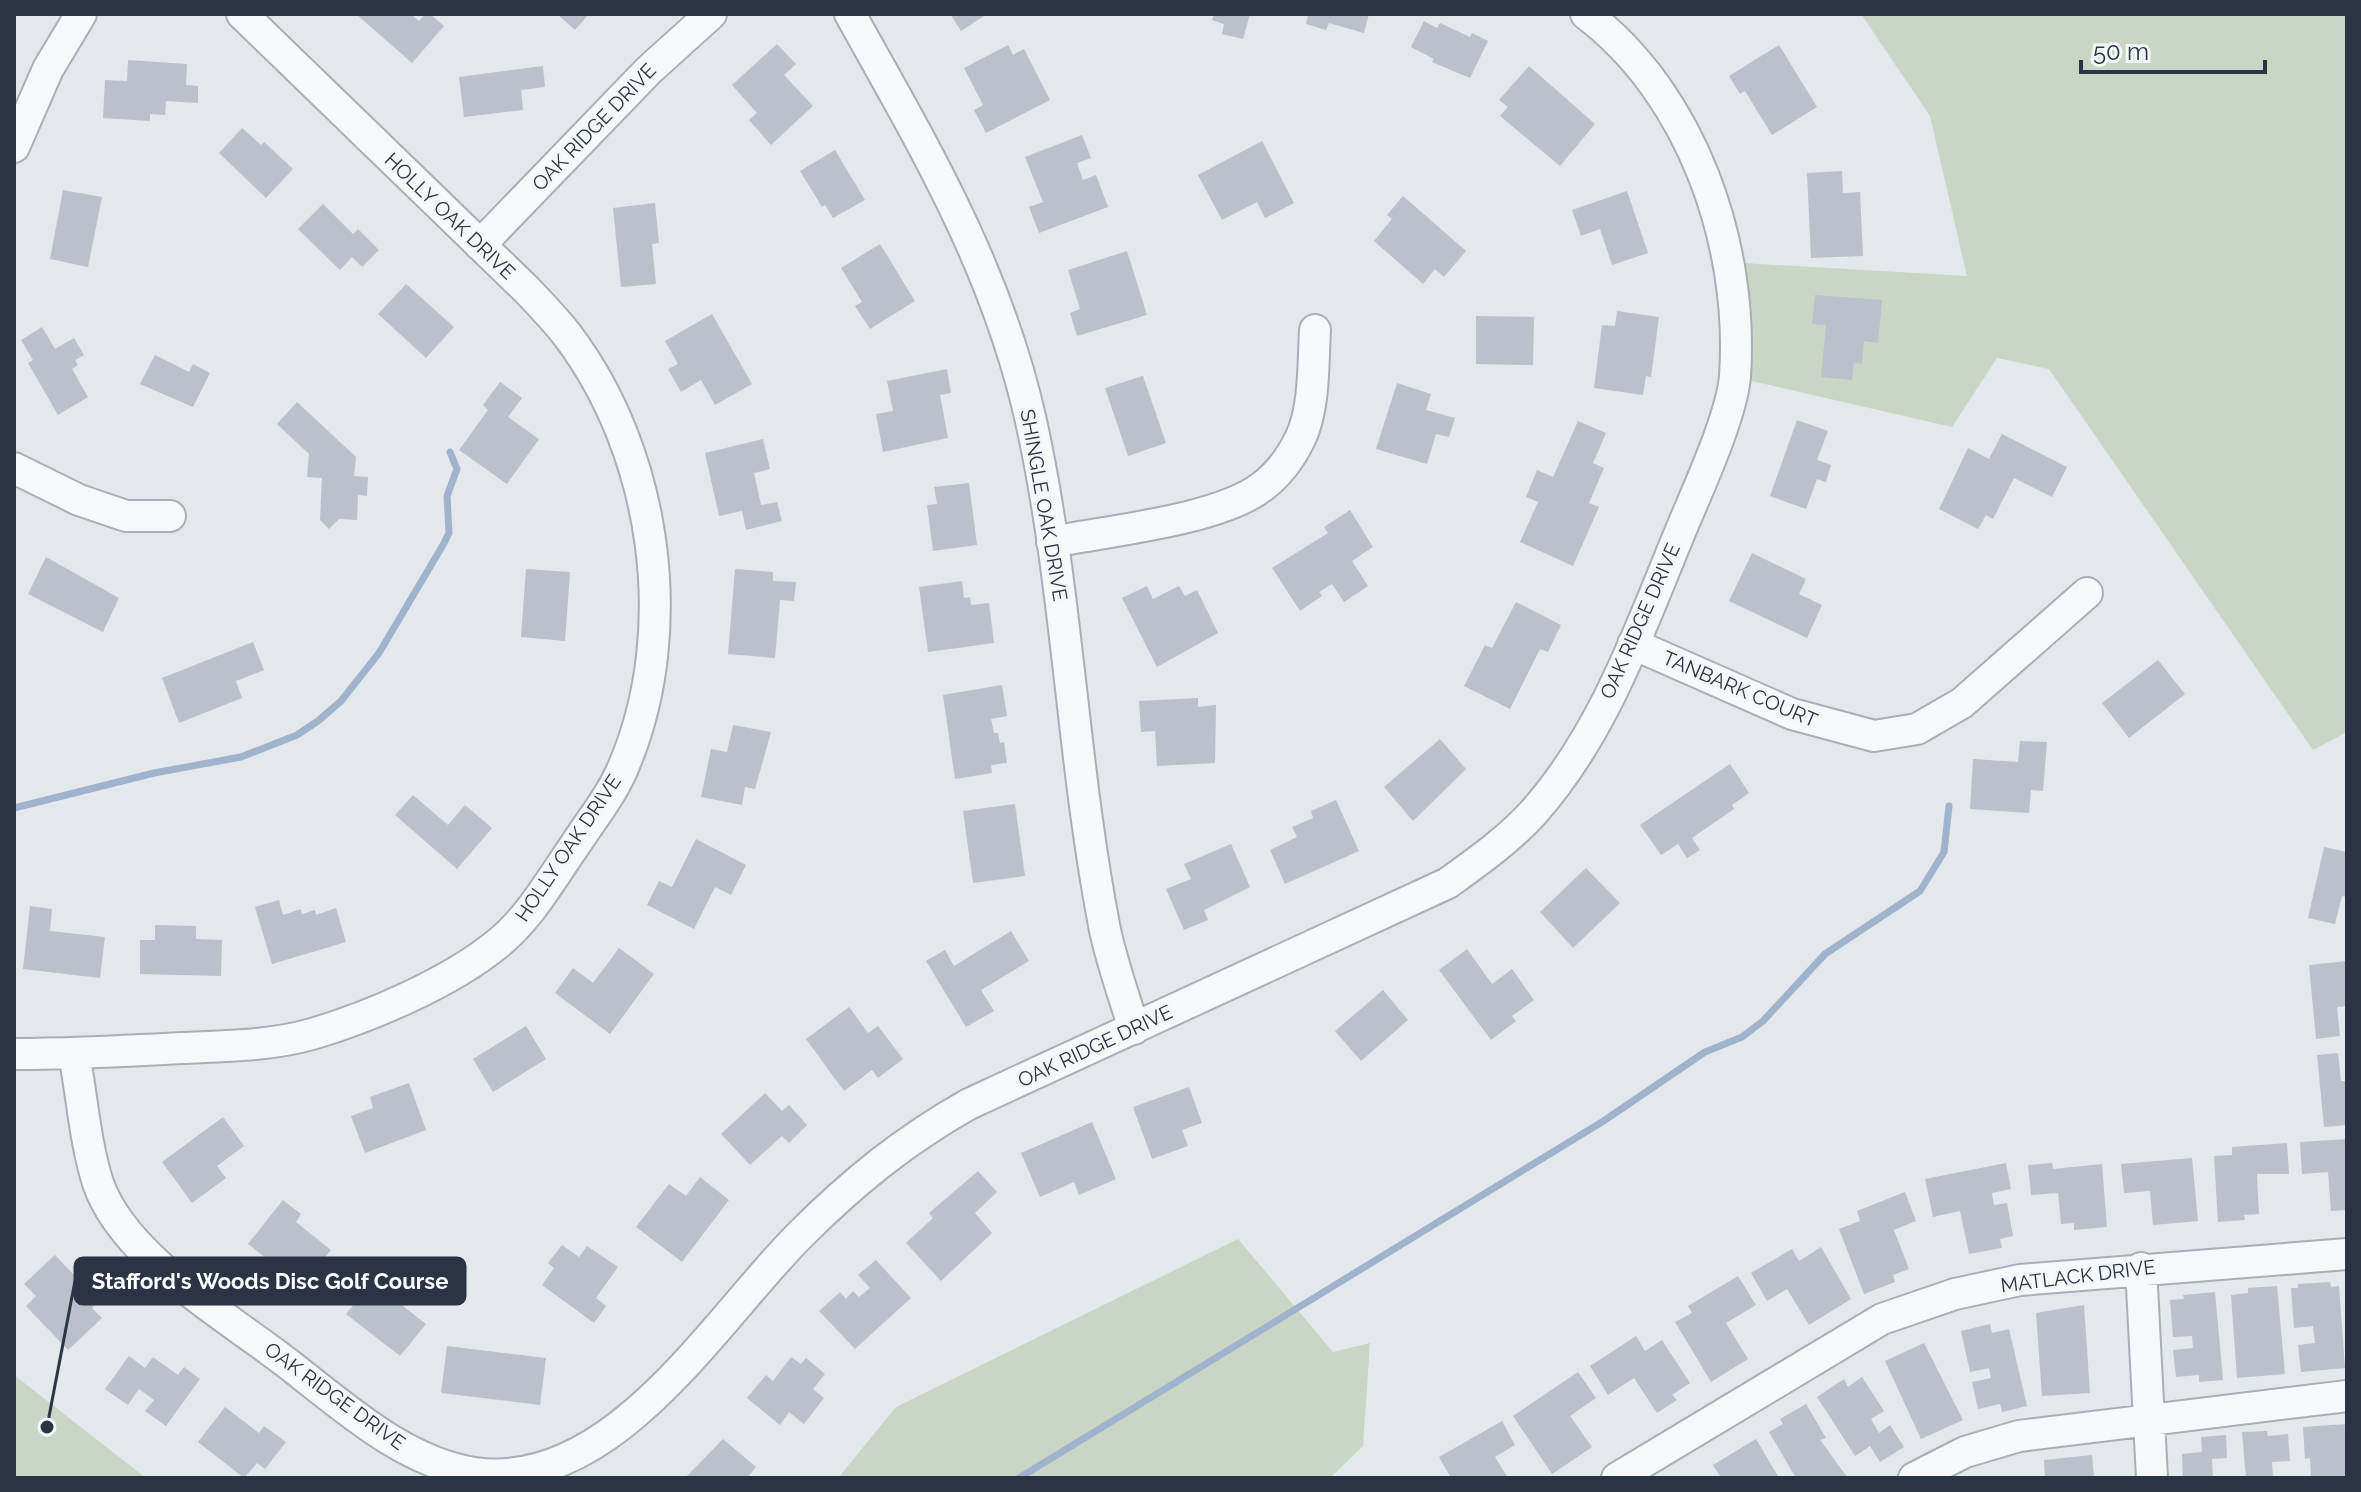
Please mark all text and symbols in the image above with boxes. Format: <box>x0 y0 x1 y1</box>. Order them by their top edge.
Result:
scale bar <box>2081 24 2265 74</box>
text: 50 m <box>2093 37 2149 66</box>
street label: OAK RIDGE DRIVE <box>527 58 661 196</box>
street label: HOLLY OAK DRIVE <box>380 148 520 284</box>
street label: SHINGLE OAK DRIVE <box>1015 407 1073 603</box>
street label: OAK RIDGE DRIVE <box>1595 539 1685 703</box>
street label: TANBARK COURT <box>1659 646 1821 732</box>
street label: HOLLY OAK DRIVE <box>510 770 626 926</box>
street label: OAK RIDGE DRIVE <box>1014 1000 1176 1092</box>
street label: MATLACK DRIVE <box>1999 1255 2157 1297</box>
callout: Stafford's Woods Disc Golf Course <box>75 1258 465 1304</box>
text: Stafford's Woods Disc Golf Course <box>92 1268 448 1294</box>
street label: OAK RIDGE DRIVE <box>260 1337 410 1455</box>

